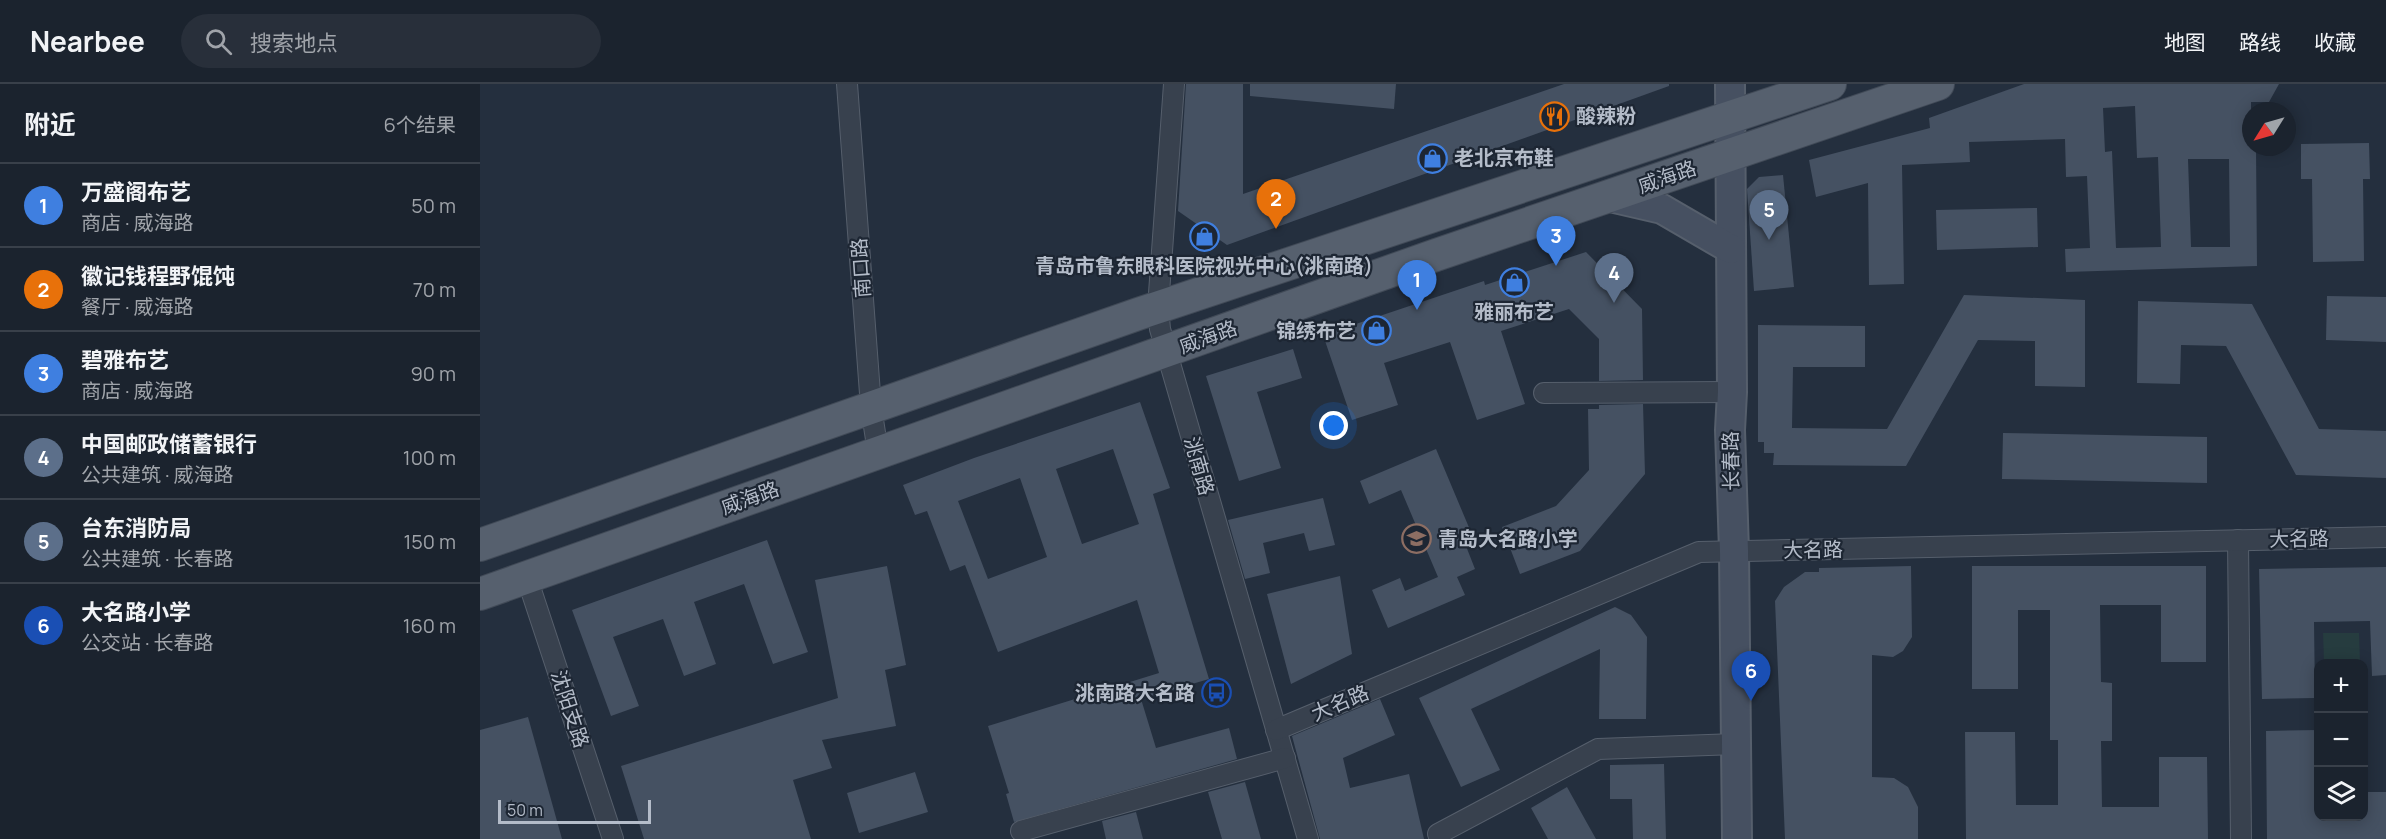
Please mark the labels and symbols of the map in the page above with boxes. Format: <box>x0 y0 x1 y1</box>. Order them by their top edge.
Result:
restaurant icon: 酸辣粉 <box>1539 100 1571 132</box>
place label: 酸辣粉 <box>1576 102 1636 129</box>
north arrow <box>2242 102 2296 156</box>
shop icon: 老北京布鞋 <box>1417 142 1449 174</box>
place label: 老北京布鞋 <box>1454 144 1554 171</box>
street label: 威海路 <box>1634 154 1700 199</box>
pin: 2 <box>1256 180 1296 229</box>
pin: 5 <box>1750 190 1788 240</box>
pin: 3 <box>1536 216 1576 266</box>
shop icon: 青岛市鲁东眼科医院视光中心(洮南路) <box>1188 220 1220 252</box>
street label: 南口路 <box>845 237 876 299</box>
place label: 青岛市鲁东眼科医院视光中心(洮南路) <box>1035 252 1373 279</box>
pin: 4 <box>1594 254 1634 303</box>
pin: 1 <box>1398 260 1436 310</box>
shop icon: 雅丽布艺 <box>1498 266 1530 298</box>
place label: 雅丽布艺 <box>1474 298 1554 325</box>
street label: 威海路 <box>1175 314 1241 359</box>
shop icon: 锦绣布艺 <box>1361 315 1393 347</box>
place label: 锦绣布艺 <box>1276 317 1356 344</box>
your location <box>1319 411 1348 440</box>
street label: 长春路 <box>1716 431 1745 491</box>
street label: 洮南路 <box>1178 433 1221 498</box>
street label: 威海路 <box>717 475 783 520</box>
school or university icon: 青岛大名路小学 <box>1401 523 1433 555</box>
street label: 大名路 <box>2269 524 2329 553</box>
place label: 青岛大名路小学 <box>1438 525 1578 552</box>
street label: 大名路 <box>1783 535 1843 564</box>
pin: 6 <box>1732 652 1770 701</box>
street label: 沈阳支路 <box>545 667 596 751</box>
bus stop icon: 洮南路大名路 <box>1200 677 1232 709</box>
street label: 大名路 <box>1307 678 1373 727</box>
place label: 洮南路大名路 <box>1075 679 1195 706</box>
scale bar <box>498 797 651 824</box>

